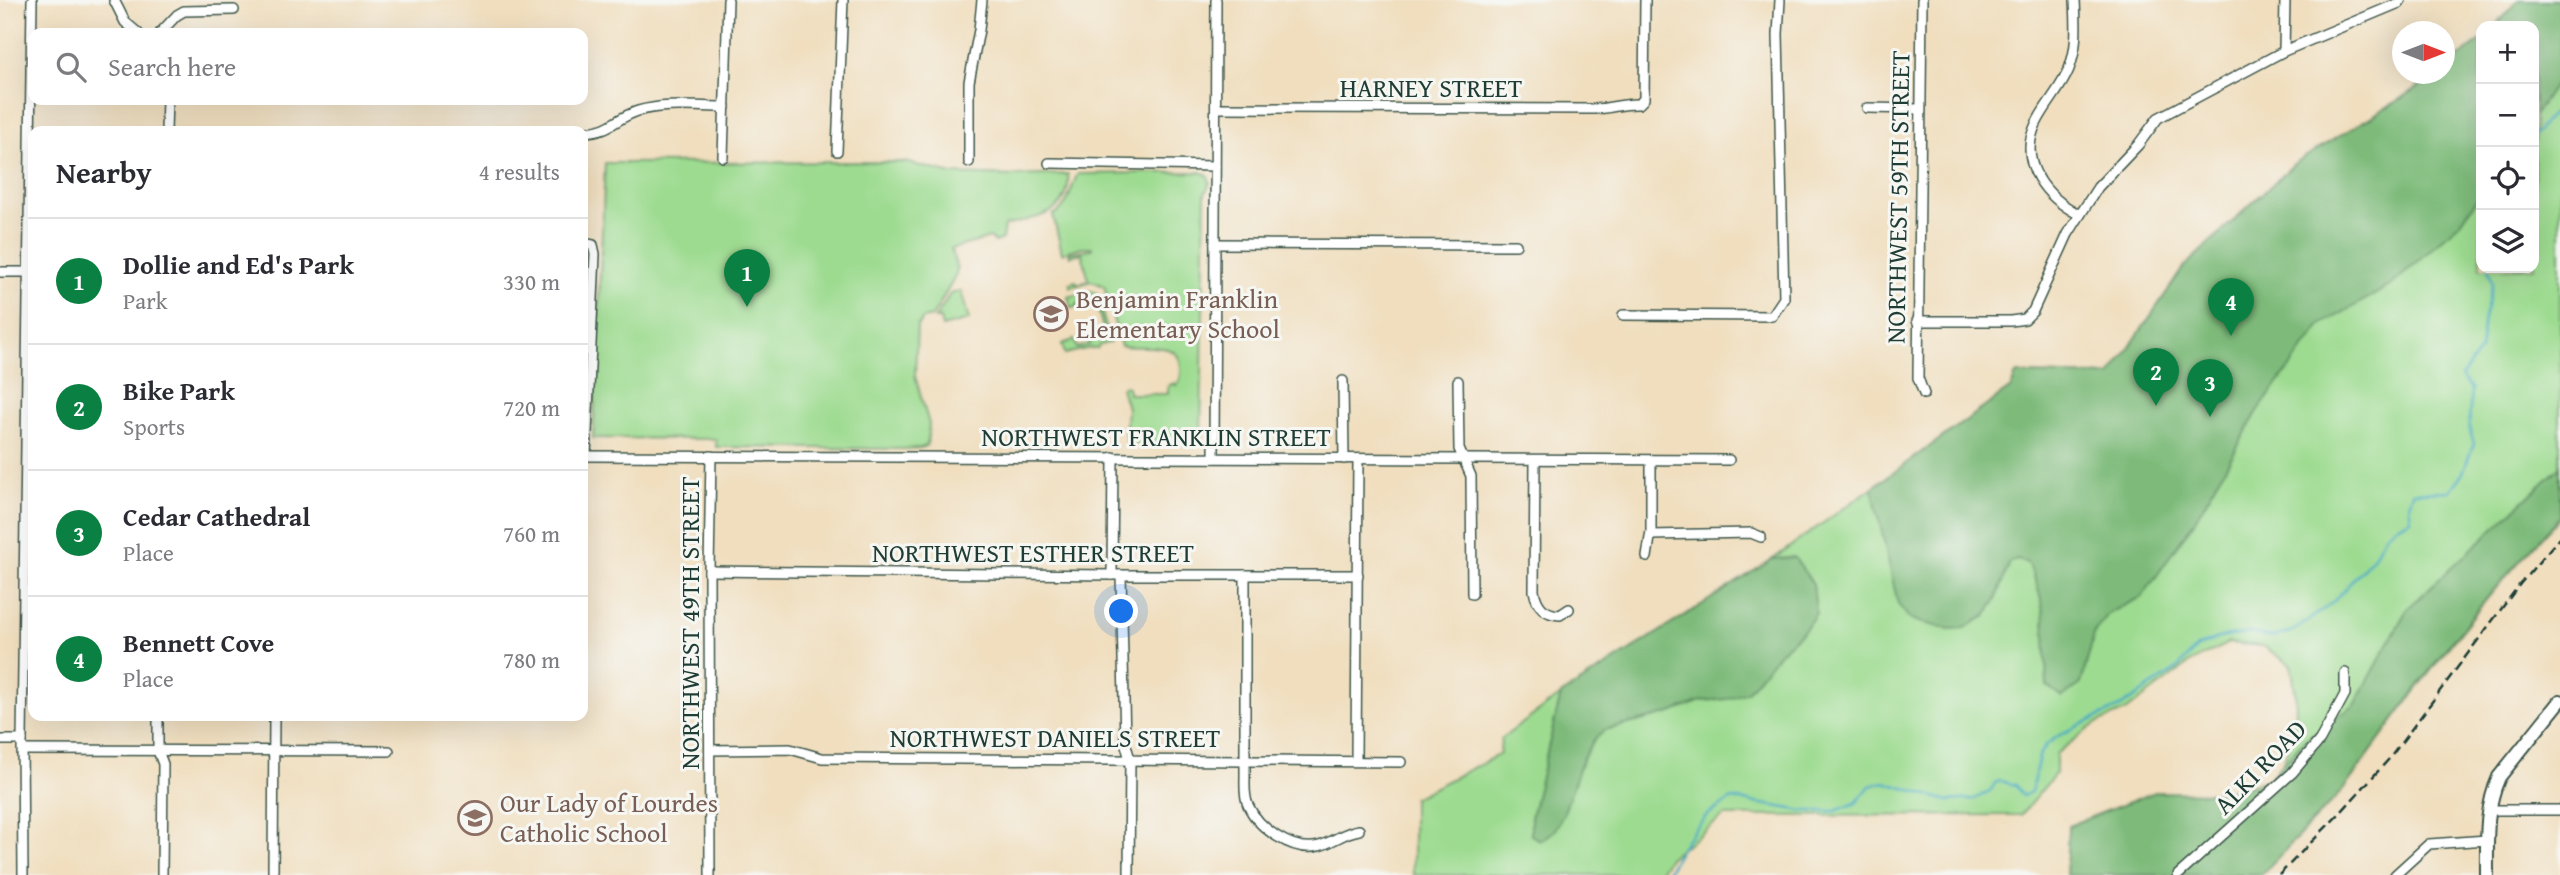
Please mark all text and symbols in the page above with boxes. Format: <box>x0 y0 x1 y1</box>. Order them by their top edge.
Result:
north arrow <box>2392 21 2455 84</box>
map controls <box>2476 21 2539 273</box>
button: + <box>2476 21 2539 84</box>
search box <box>28 28 588 105</box>
text: Search here <box>108 47 236 86</box>
icon: search <box>52 48 90 86</box>
street label: NORTHWEST 59TH STREET <box>1875 50 1920 344</box>
street label: HARNEY STREET <box>1340 68 1523 107</box>
button: − <box>2476 84 2539 147</box>
button: locate <box>2476 147 2539 210</box>
text: Nearby <box>56 150 152 194</box>
text: 4 results <box>479 155 560 188</box>
button: layers <box>2476 210 2539 273</box>
text: Dollie and Ed's Park <box>123 245 354 284</box>
pin: 1 <box>724 249 770 307</box>
text: 1 <box>73 265 85 298</box>
text: 330 m <box>503 265 560 298</box>
pin: 4 <box>2208 278 2254 336</box>
place label: Benjamin Franklin Elementary School <box>1076 279 1280 348</box>
text: Park <box>123 284 167 317</box>
school or university icon: Benjamin Franklin Elementary School <box>1032 295 1070 333</box>
pin: 2 <box>2133 348 2179 406</box>
pin: 3 <box>2187 359 2233 417</box>
text: Bike Park <box>123 371 235 410</box>
text: 2 <box>73 391 85 424</box>
text: 720 m <box>503 391 560 424</box>
text: Sports <box>123 410 185 443</box>
street label: NORTHWEST FRANKLIN STREET <box>981 417 1331 456</box>
street label: NORTHWEST 49TH STREET <box>670 476 709 770</box>
text: Cedar Cathedral <box>123 497 310 536</box>
text: 3 <box>73 517 85 550</box>
text: 760 m <box>503 517 560 550</box>
street label: NORTHWEST ESTHER STREET <box>872 533 1194 572</box>
text: Place <box>123 536 174 569</box>
your location <box>1104 594 1138 628</box>
text: Bennett Cove <box>123 623 274 662</box>
text: 4 <box>73 643 85 676</box>
text: 780 m <box>503 643 560 676</box>
text: Place <box>123 662 174 695</box>
street label: ALKI ROAD <box>2204 710 2315 823</box>
street label: NORTHWEST DANIELS STREET <box>890 718 1221 757</box>
place label: Our Lady of Lourdes Catholic School <box>500 783 718 852</box>
school or university icon: Our Lady of Lourdes Catholic School <box>456 799 494 837</box>

